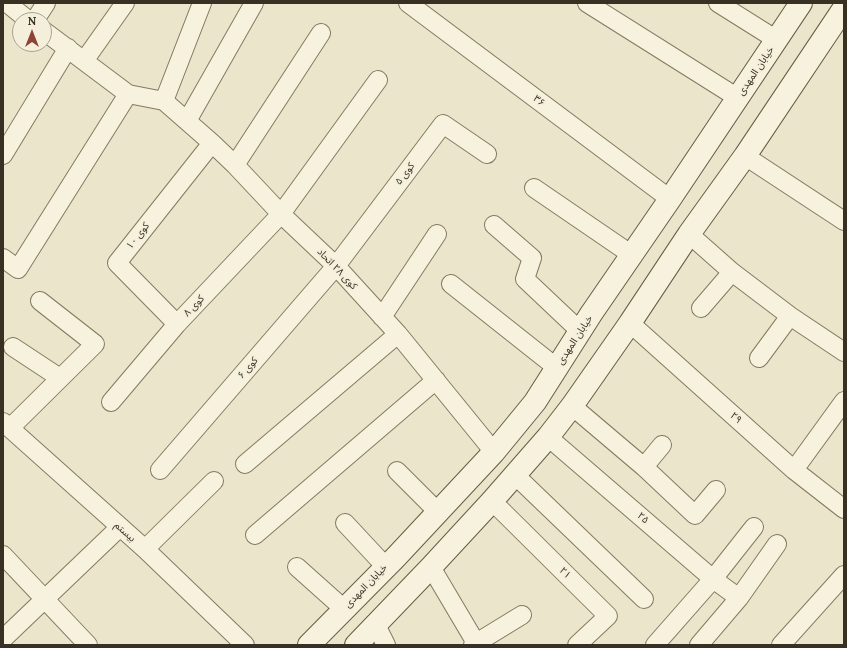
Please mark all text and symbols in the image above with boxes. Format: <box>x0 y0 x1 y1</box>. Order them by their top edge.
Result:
north arrow <box>12 12 52 52</box>
text: N <box>28 14 36 28</box>
street label: خیابان المهدی <box>735 44 777 98</box>
street label: ۳۶ <box>531 93 547 109</box>
street label: کوی ۵ <box>393 160 417 188</box>
street label: کوی ۱۰ <box>124 220 152 252</box>
street label: کوی ۲۸ اتحاد <box>314 246 360 292</box>
street label: کوی ۸ <box>181 293 207 319</box>
street label: خیابان المهدی <box>555 313 595 367</box>
street label: کوی ۶ <box>235 355 261 381</box>
street label: ۲۹ <box>728 410 744 426</box>
street label: ۲۵ <box>635 510 651 526</box>
street label: بیستم <box>112 519 138 545</box>
street label: خیابان المهدی <box>342 562 390 610</box>
street label: ۲۱ <box>557 565 573 581</box>

